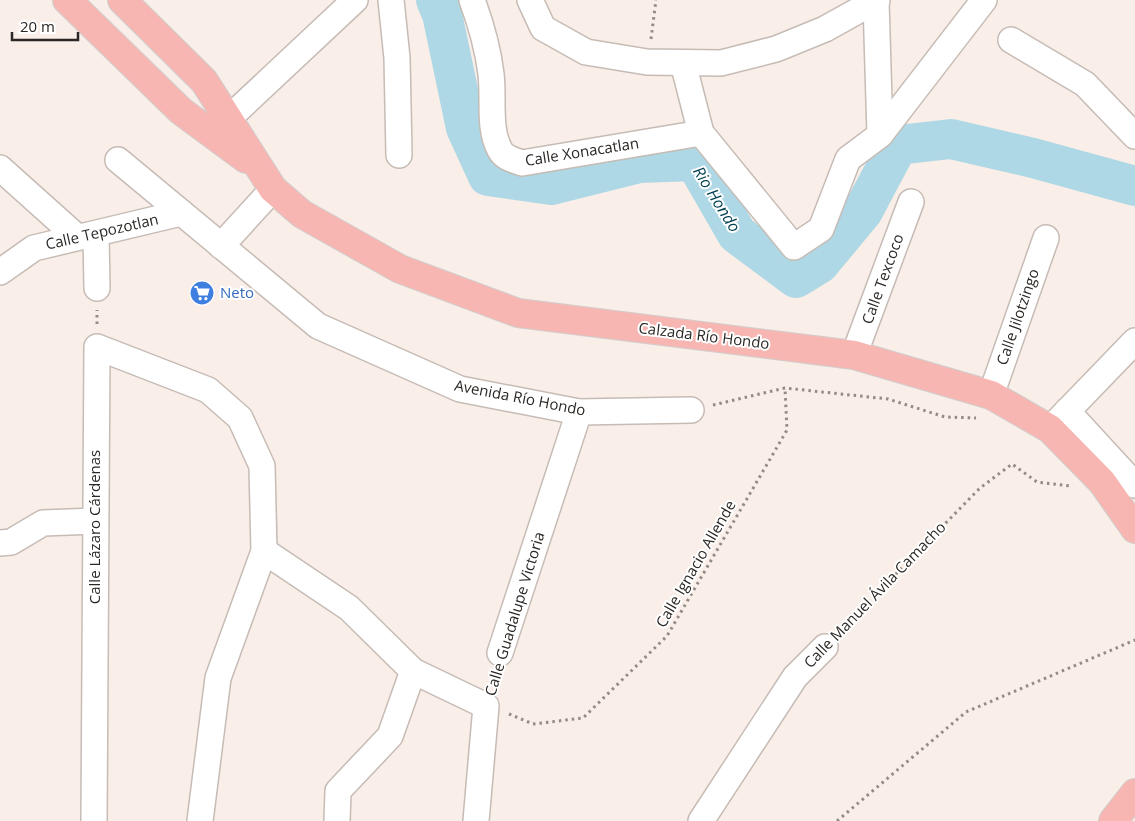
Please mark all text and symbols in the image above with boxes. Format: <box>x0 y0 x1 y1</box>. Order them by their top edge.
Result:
scale bar <box>12 10 79 42</box>
text: 20 m <box>20 16 55 36</box>
street label: Calle Xonacatlan <box>523 132 640 170</box>
water label: Rio Hondo <box>688 162 746 236</box>
street label: Calle Tepozotlan <box>43 208 160 254</box>
street label: Calle Texcoco <box>856 231 908 327</box>
street label: Calle Jilotzingo <box>991 266 1043 368</box>
supermarket icon: Neto <box>189 280 215 306</box>
place label: Neto <box>220 282 254 302</box>
street label: Calzada Río Hondo <box>637 317 771 353</box>
street label: Avenida Río Hondo <box>453 374 587 420</box>
street label: Calle Lázaro Cárdenas <box>84 450 104 604</box>
street label: Calle Ignacio Allende <box>651 496 740 631</box>
street label: Calle Manuel Ávila Camacho <box>799 517 950 672</box>
street label: Calle Guadalupe Victoria <box>480 529 549 698</box>

